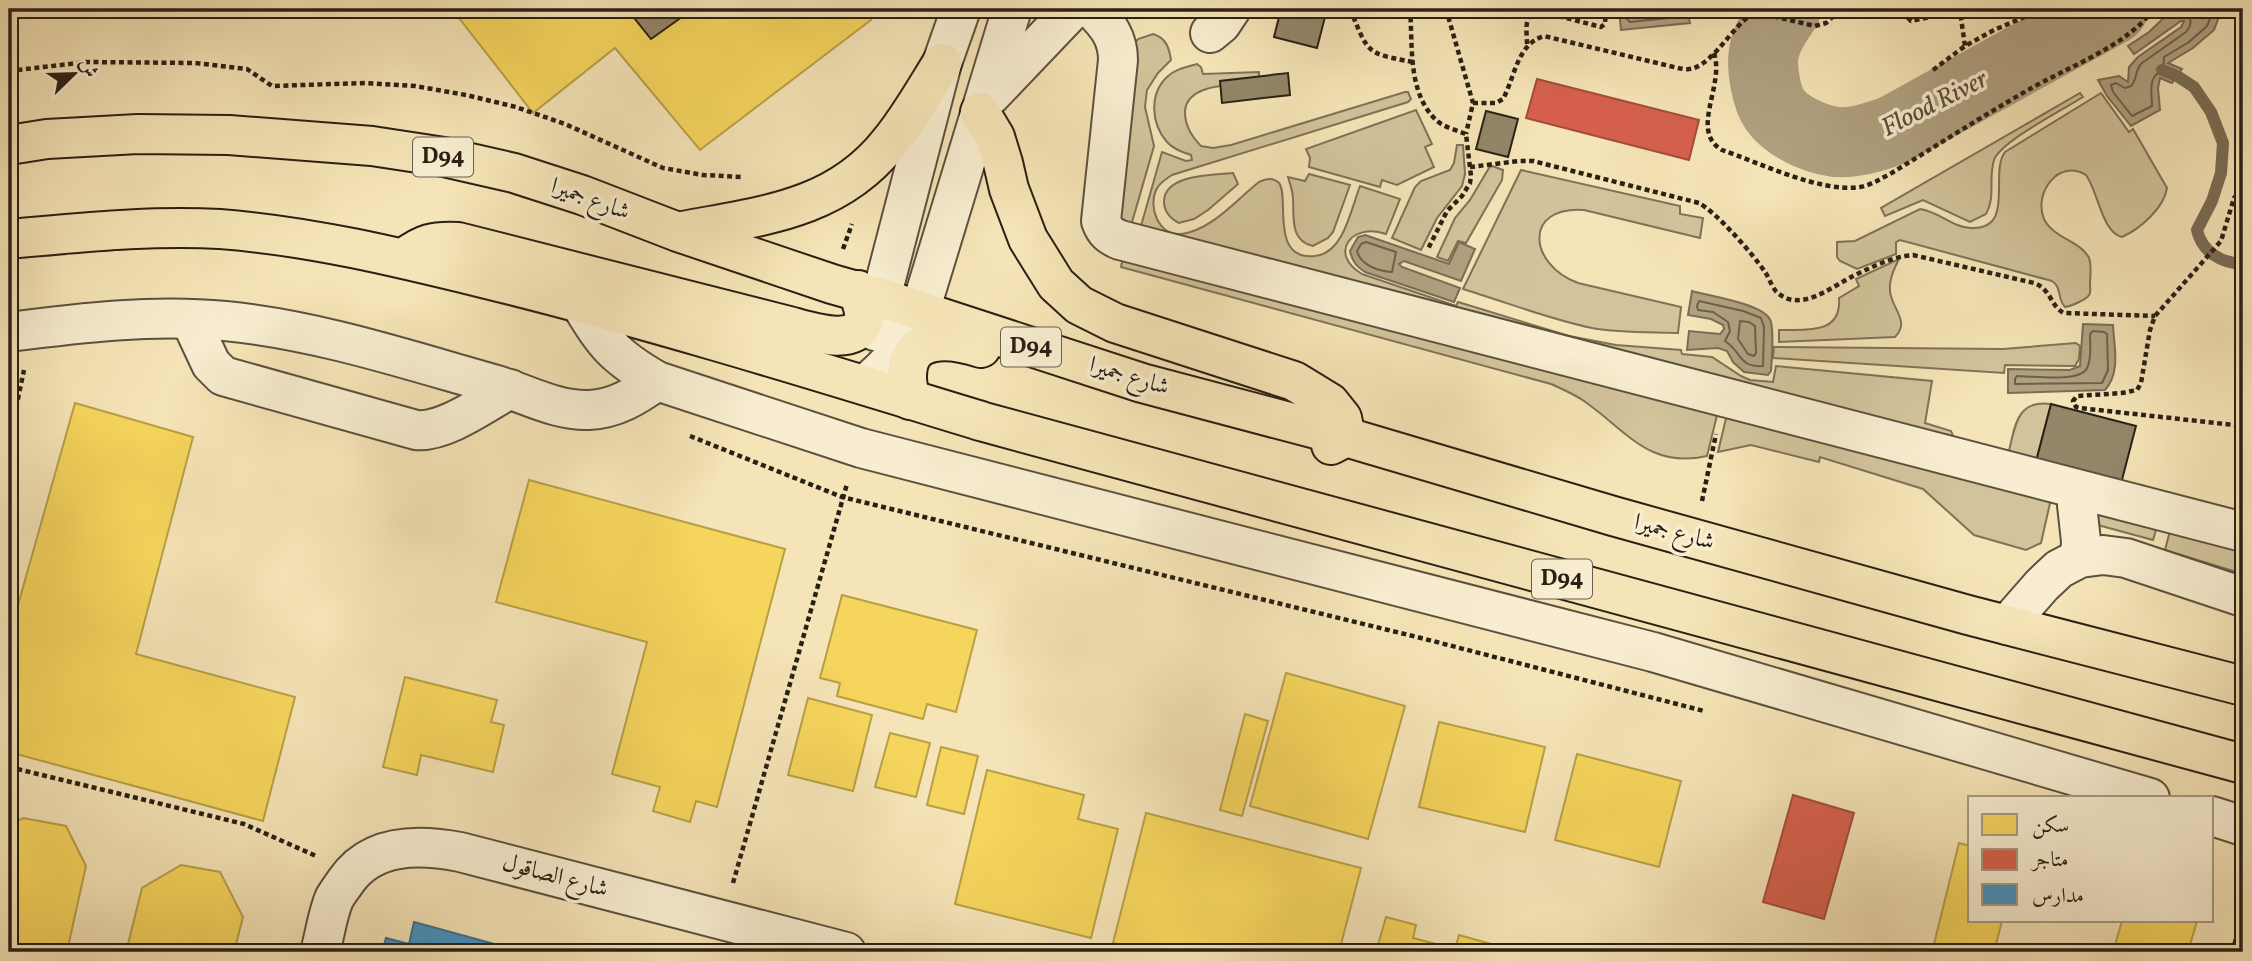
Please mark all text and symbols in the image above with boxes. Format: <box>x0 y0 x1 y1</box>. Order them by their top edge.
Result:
north arrow <box>38 38 108 108</box>
text: ش <box>72 54 103 82</box>
water label: Flood River <box>1875 62 1995 146</box>
road number: D94 <box>413 138 473 176</box>
street label: شارع جميرا <box>545 170 635 231</box>
road number: D94 <box>1001 328 1061 366</box>
street label: شارع جميرا <box>1084 349 1173 406</box>
street label: شارع جميرا <box>1630 506 1718 561</box>
road number: D94 <box>1532 559 1592 598</box>
legend <box>1968 796 2214 922</box>
text: سكن <box>2032 812 2069 841</box>
text: متاجر <box>2030 846 2069 875</box>
street label: شارع الصاقول <box>498 847 612 908</box>
text: مدارس <box>2032 882 2084 911</box>

